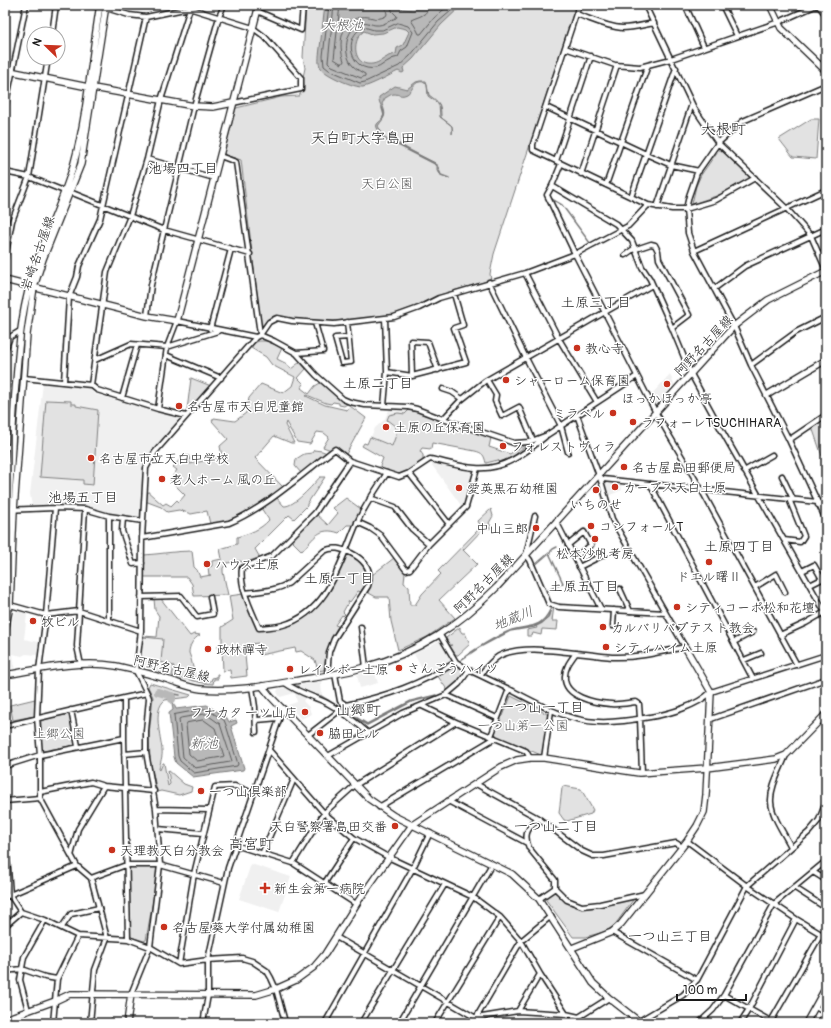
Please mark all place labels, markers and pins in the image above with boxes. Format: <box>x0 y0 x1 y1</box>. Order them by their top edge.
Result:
place label: 教心寺 <box>585 341 624 357</box>
marker: 教心寺 <box>572 343 582 353</box>
place label: シャーローム保育園 <box>514 373 630 389</box>
marker: シャーローム保育園 <box>501 375 511 385</box>
marker: ほっかほっか亭 <box>662 379 672 389</box>
place label: ほっかほっか亭 <box>621 391 713 407</box>
place label: 名古屋市天白児童館 <box>187 399 304 415</box>
marker: 名古屋市天白児童館 <box>174 401 184 411</box>
place label: ミラベル <box>553 406 605 422</box>
marker: ミラベル <box>608 408 618 418</box>
place label: ラフォーレTSUCHIHARA <box>641 415 782 431</box>
marker: ラフォーレTSUCHIHARA <box>628 417 638 427</box>
place label: 土原の丘保育園 <box>394 420 485 436</box>
marker: 土原の丘保育園 <box>381 422 391 432</box>
place label: フォレストヴィラ <box>511 439 616 455</box>
marker: フォレストヴィラ <box>498 441 508 451</box>
place label: 名古屋市立天白中学校 <box>99 451 229 467</box>
marker: 名古屋市立天白中学校 <box>86 453 96 463</box>
place label: 名古屋島田郵便局 <box>632 460 736 476</box>
marker: 名古屋島田郵便局 <box>619 462 629 472</box>
place label: 老人ホーム 風の丘 <box>170 472 276 488</box>
marker: 老人ホーム 風の丘 <box>157 474 167 484</box>
place label: カーブス天白土原 <box>623 480 726 496</box>
place label: 愛英黒石幼稚園 <box>467 481 558 497</box>
marker: カーブス天白土原 <box>610 482 620 492</box>
marker: 愛英黒石幼稚園 <box>454 483 464 493</box>
marker: いちのせ <box>591 485 601 495</box>
place label: いちのせ <box>570 497 622 513</box>
place label: コンフォールT <box>599 519 683 535</box>
place label: 中山三郎 <box>476 521 528 537</box>
marker: コンフォールT <box>586 521 596 531</box>
marker: 中山三郎 <box>531 523 541 533</box>
marker: 松本沙帆考房 <box>590 534 600 544</box>
place label: 松本沙帆考房 <box>556 546 634 562</box>
place label: ハウス土原 <box>215 557 279 573</box>
marker: ドエル曙Ⅱ <box>704 557 714 567</box>
marker: ハウス土原 <box>202 559 212 569</box>
place label: ドエル曙Ⅱ <box>676 569 742 585</box>
place label: シティコーポ松和花壇 <box>685 600 815 616</box>
marker: シティコーポ松和花壇 <box>672 602 682 612</box>
place label: 牧ビル <box>41 614 80 630</box>
marker: 牧ビル <box>28 616 38 626</box>
place label: カルバリバプテスト教会 <box>611 620 755 636</box>
marker: カルバリバプテスト教会 <box>598 622 608 632</box>
place label: シティハイム土原 <box>614 640 717 656</box>
place label: 政林禪寺 <box>216 642 268 658</box>
marker: シティハイム土原 <box>601 642 611 652</box>
marker: 政林禪寺 <box>203 644 213 654</box>
place label: さんごうハイツ <box>407 661 499 677</box>
place label: レインボー土原 <box>298 662 388 678</box>
marker: さんごうハイツ <box>394 663 404 673</box>
marker: レインボー土原 <box>285 664 295 674</box>
place label: フナカタ 一ツ山店 <box>190 705 297 721</box>
marker: フナカタ 一ツ山店 <box>300 707 310 717</box>
place label: 脇田ビル <box>328 726 380 742</box>
marker: 脇田ビル <box>315 728 325 738</box>
place label: 一つ山倶楽部 <box>209 784 287 800</box>
marker: 一つ山倶楽部 <box>196 786 206 796</box>
place label: 天白警察署島田交番 <box>270 819 387 835</box>
marker: 天白警察署島田交番 <box>390 821 400 831</box>
place label: 天理教天白分教会 <box>120 843 224 859</box>
marker: 天理教天白分教会 <box>107 845 117 855</box>
place label: 新生会第一病院 <box>274 881 365 897</box>
marker: 新生会第一病院 <box>259 882 271 894</box>
place label: 名古屋葵大学付属幼稚園 <box>172 920 315 936</box>
marker: 名古屋葵大学付属幼稚園 <box>159 922 169 932</box>

